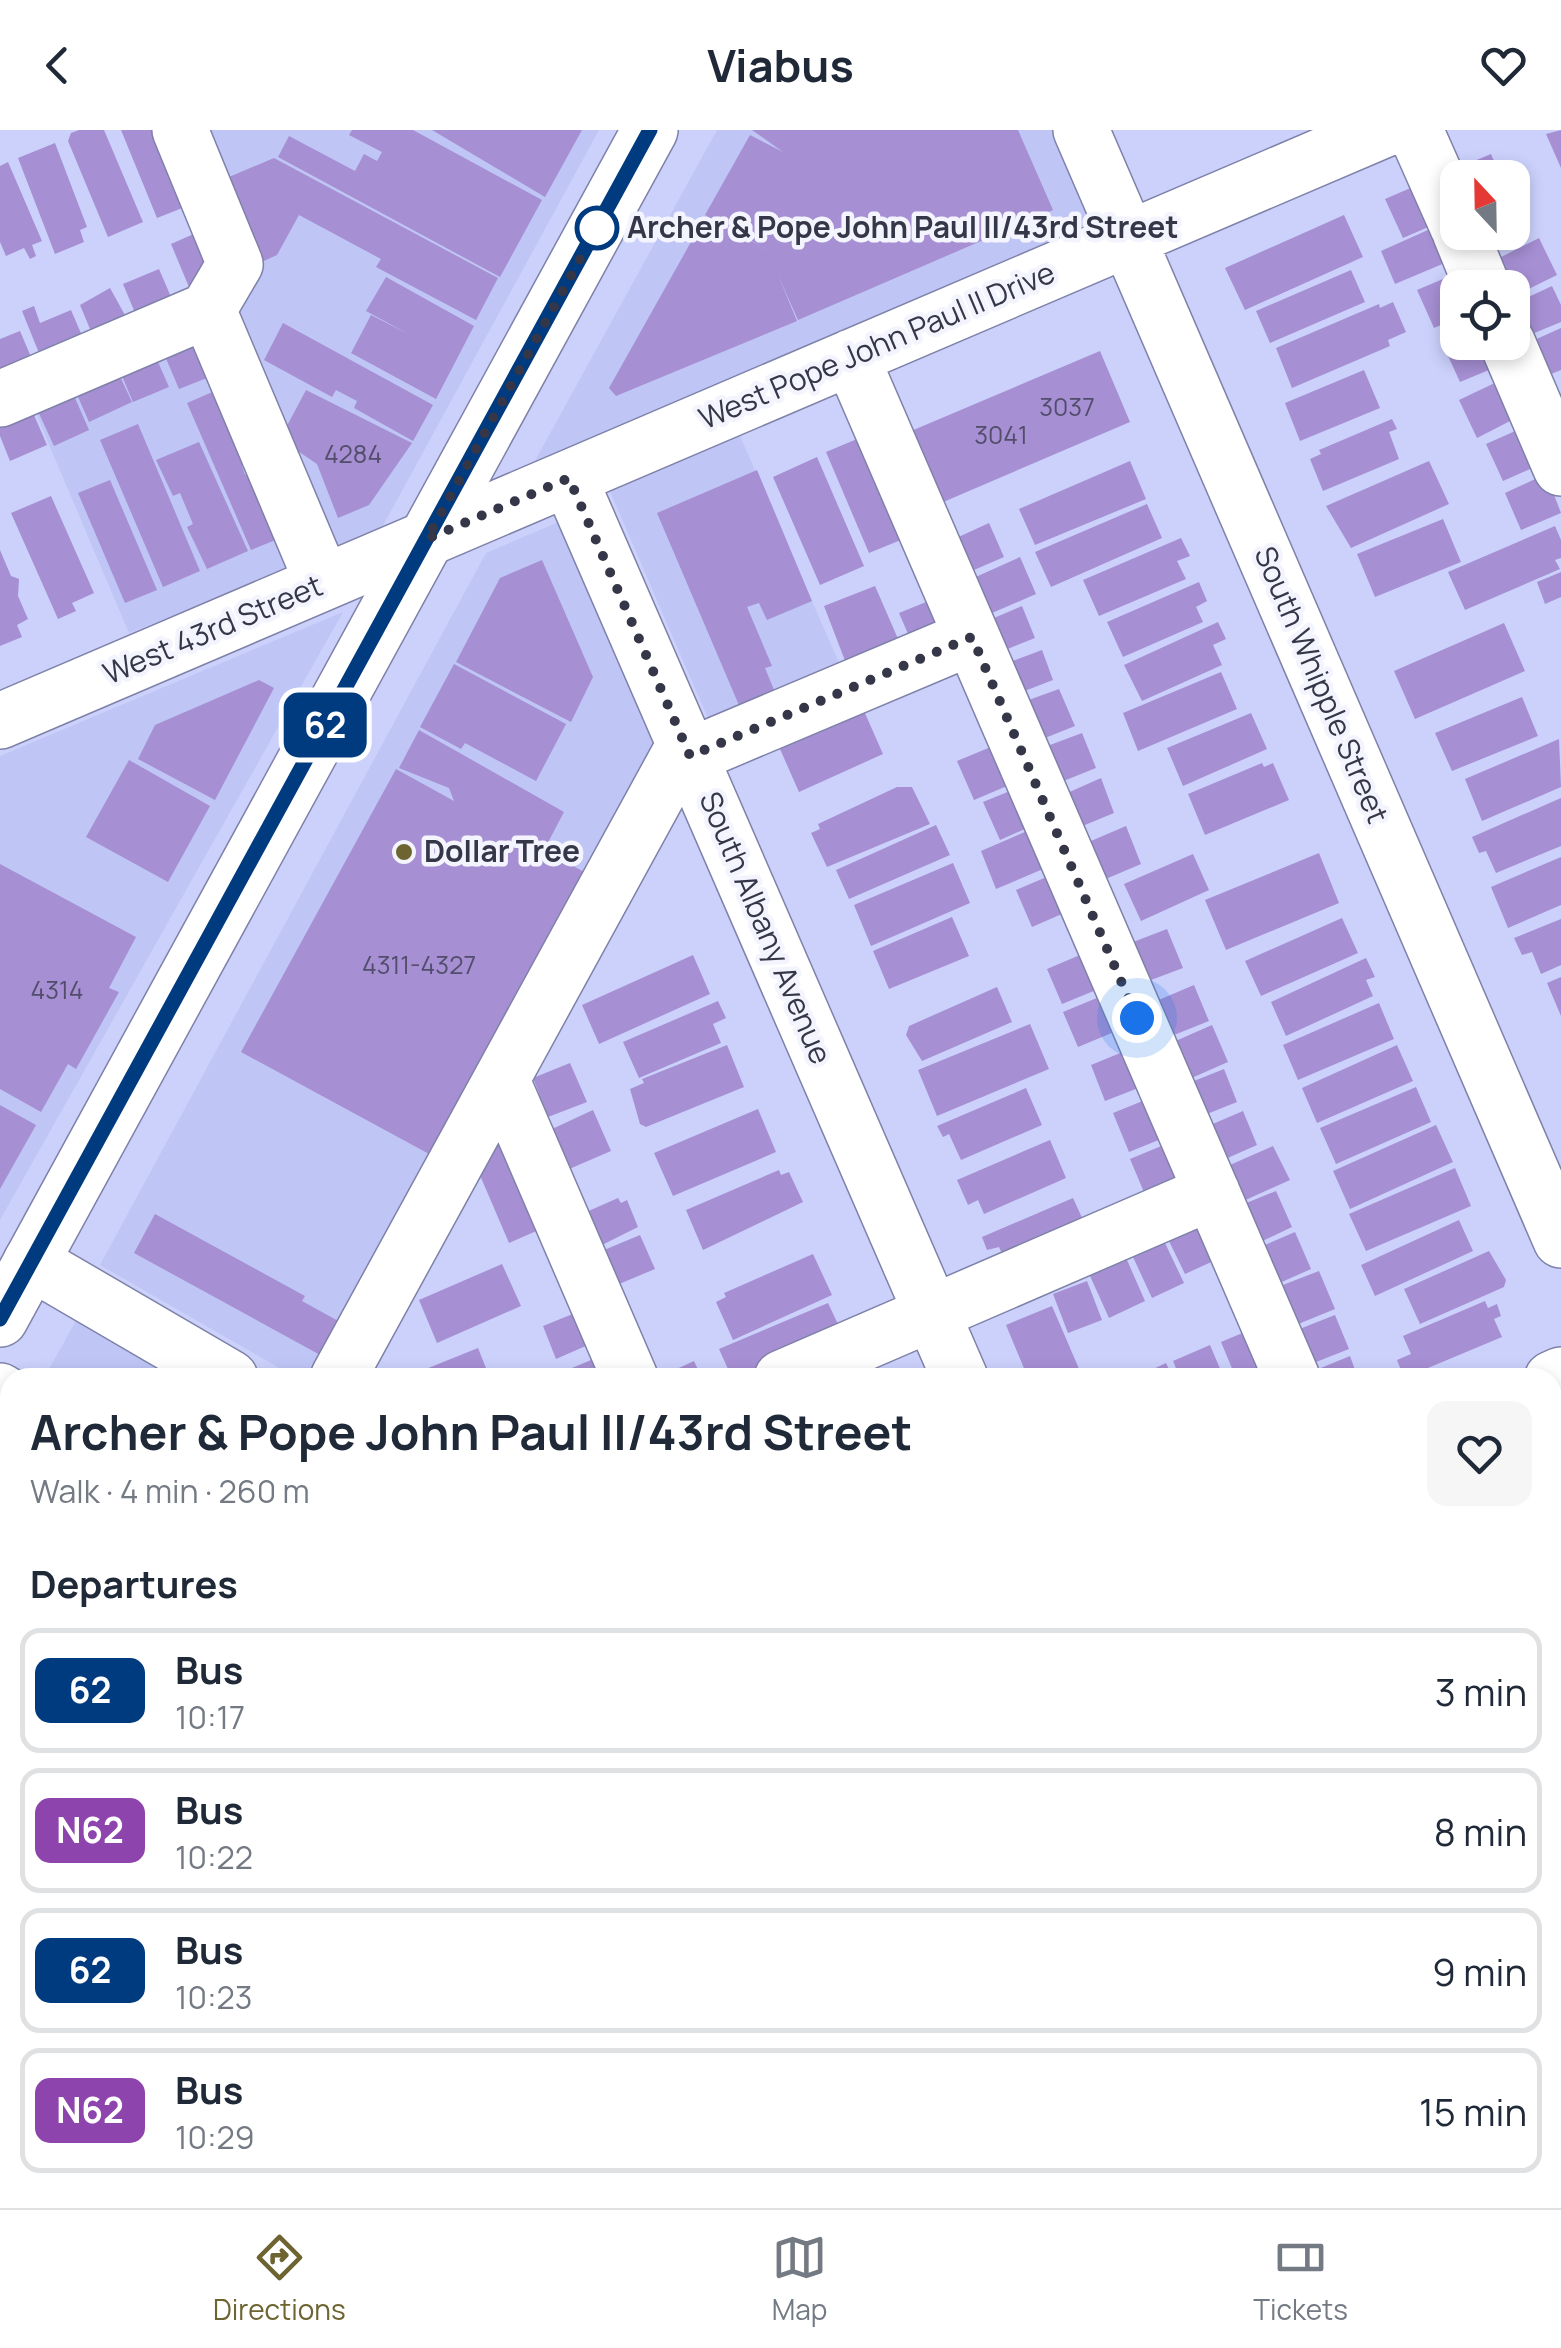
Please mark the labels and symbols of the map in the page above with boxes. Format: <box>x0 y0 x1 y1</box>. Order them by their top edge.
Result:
north arrow <box>1440 160 1530 250</box>
place label: Archer & Pope John Paul II/43rd Street <box>627 206 1178 247</box>
marker: Archer & Pope John Paul II/43rd Street <box>576 207 618 249</box>
street label: West Pope John Paul II Drive <box>692 251 1061 438</box>
house number: 3037 <box>1039 389 1095 424</box>
house number: 3041 <box>974 417 1028 452</box>
house number: 4284 <box>324 436 382 471</box>
street label: South Whipple Street <box>1245 540 1399 829</box>
street label: West 43rd Street <box>97 564 328 693</box>
line badge: 62 <box>280 692 370 758</box>
street label: South Albany Avenue <box>690 785 842 1070</box>
place label: Dollar Tree <box>424 830 580 871</box>
marker: Dollar Tree <box>393 841 415 863</box>
house number: 4311-4327 <box>362 947 476 982</box>
house number: 4314 <box>30 972 84 1007</box>
your location <box>1112 993 1162 1043</box>

